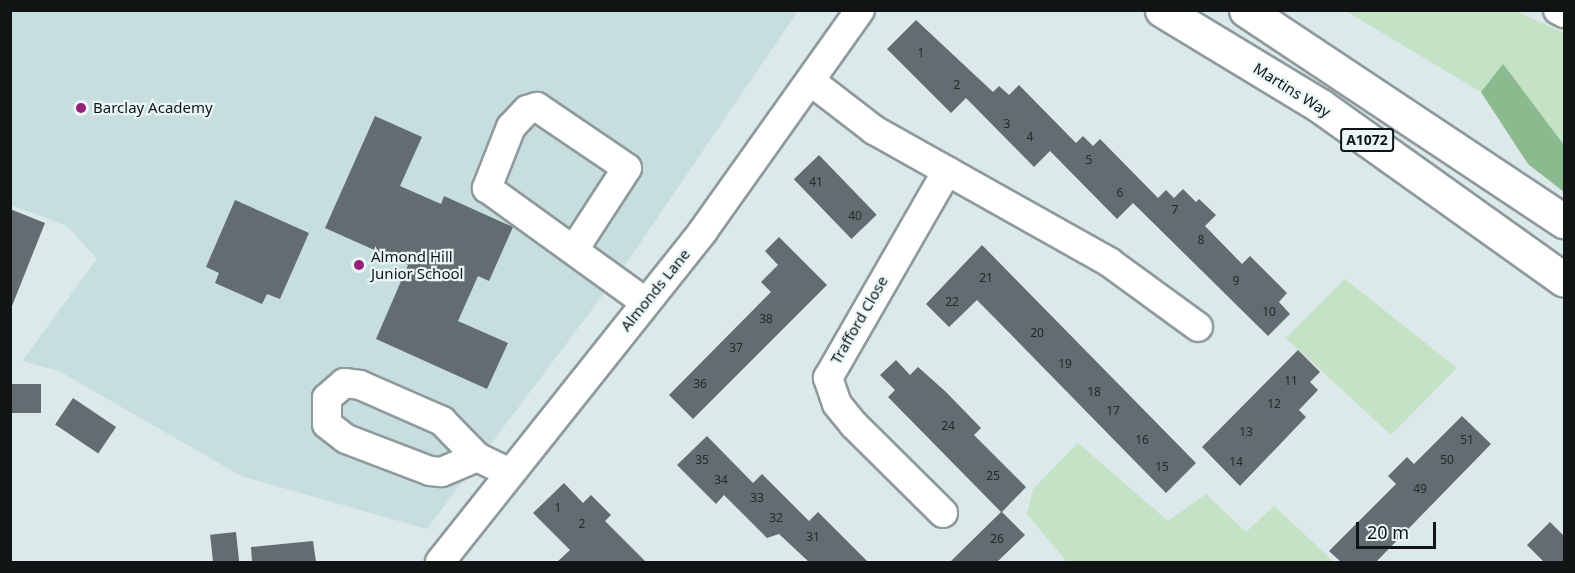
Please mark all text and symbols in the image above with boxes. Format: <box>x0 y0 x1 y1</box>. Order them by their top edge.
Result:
house number: 1 <box>918 46 924 60</box>
street label: Martins Way <box>1250 59 1334 121</box>
house number: 2 <box>954 78 960 92</box>
place label: Barclay Academy <box>93 99 213 117</box>
marker: Barclay Academy <box>74 101 88 115</box>
house number: 3 <box>1004 117 1010 131</box>
road number: A1072 <box>1340 129 1394 151</box>
house number: 4 <box>1027 130 1033 144</box>
house number: 5 <box>1086 153 1092 167</box>
house number: 41 <box>809 175 823 189</box>
house number: 6 <box>1117 186 1123 200</box>
house number: 7 <box>1172 203 1178 217</box>
house number: 40 <box>848 209 862 223</box>
house number: 8 <box>1198 233 1204 247</box>
street label: Almonds Lane <box>616 245 694 335</box>
place label: Almond Hill Junior School <box>371 247 463 282</box>
marker: Almond Hill Junior School <box>352 258 366 272</box>
house number: 21 <box>979 271 993 285</box>
street label: Trafford Close <box>827 273 891 367</box>
house number: 9 <box>1233 274 1239 288</box>
house number: 22 <box>945 295 959 309</box>
house number: 10 <box>1262 305 1276 319</box>
house number: 38 <box>759 312 773 326</box>
house number: 20 <box>1030 326 1044 340</box>
house number: 37 <box>729 341 743 355</box>
house number: 19 <box>1058 357 1072 371</box>
house number: 11 <box>1284 374 1298 388</box>
house number: 36 <box>693 377 707 391</box>
house number: 18 <box>1087 385 1101 399</box>
house number: 12 <box>1267 397 1281 411</box>
house number: 17 <box>1106 404 1120 418</box>
house number: 24 <box>941 419 955 433</box>
house number: 13 <box>1239 425 1253 439</box>
house number: 16 <box>1135 433 1149 447</box>
house number: 51 <box>1460 433 1474 447</box>
house number: 35 <box>695 453 709 467</box>
house number: 50 <box>1440 453 1454 467</box>
house number: 14 <box>1229 455 1243 469</box>
house number: 15 <box>1155 460 1169 474</box>
house number: 25 <box>986 469 1000 483</box>
house number: 34 <box>714 473 728 487</box>
house number: 49 <box>1413 482 1427 496</box>
house number: 33 <box>750 491 764 505</box>
house number: 1 <box>555 501 561 515</box>
scale bar <box>1359 510 1438 548</box>
house number: 32 <box>769 511 783 525</box>
house number: 2 <box>579 517 585 531</box>
text: 20 m <box>1367 520 1409 544</box>
house number: 31 <box>806 530 820 544</box>
house number: 26 <box>990 532 1004 546</box>

